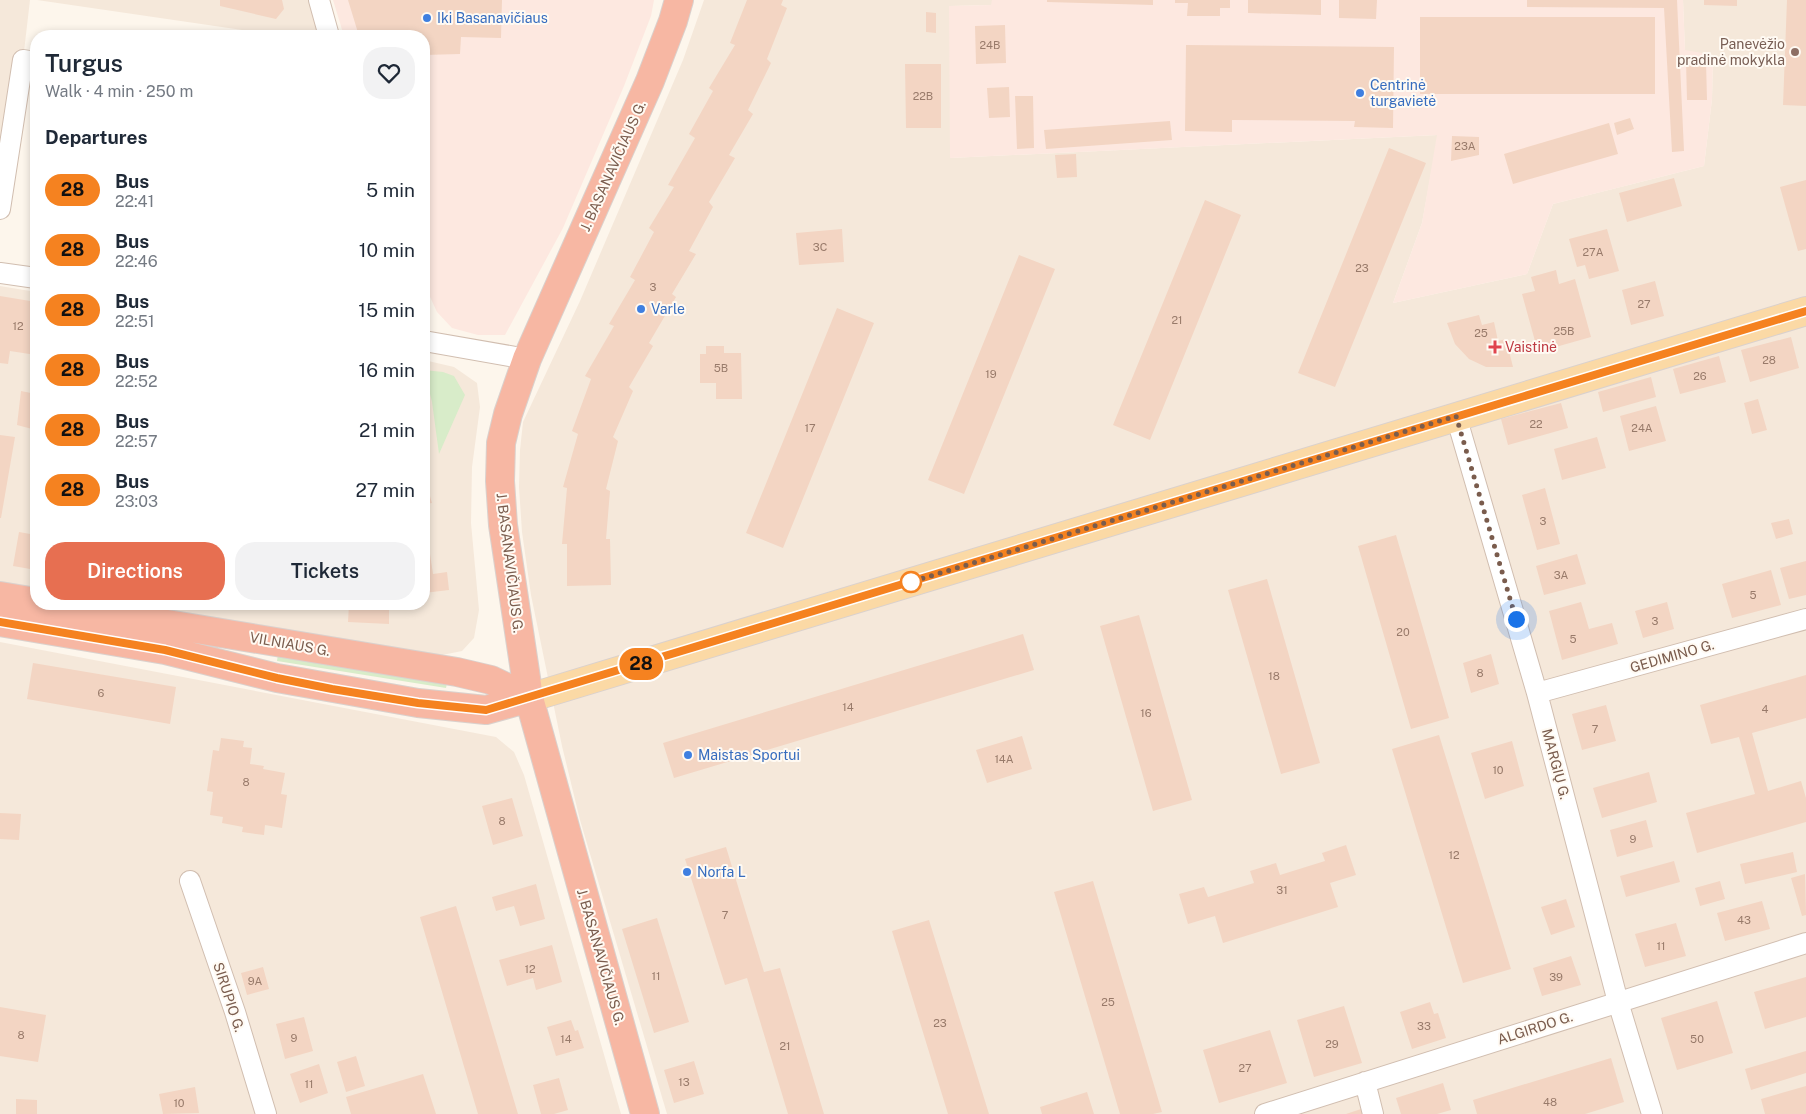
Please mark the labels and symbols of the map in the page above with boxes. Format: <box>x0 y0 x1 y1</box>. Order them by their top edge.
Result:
place label: Iki Basanavičiaus <box>437 10 548 26</box>
marker: Iki Basanavičiaus <box>421 12 433 24</box>
place label: Panevėžio pradinė mokykla <box>1677 36 1785 68</box>
house number: 24B <box>980 39 1000 51</box>
marker: Panevėžio pradinė mokykla <box>1789 46 1801 58</box>
place label: Centrinė turgavietė <box>1370 77 1436 109</box>
marker: Centrinė turgavietė <box>1354 87 1366 99</box>
house number: 22B <box>913 90 933 102</box>
street label: J. BASANAVIČIAUS G. <box>576 98 649 234</box>
house number: 23A <box>1454 140 1476 152</box>
house number: 3C <box>813 241 827 253</box>
house number: 27A <box>1583 246 1604 258</box>
house number: 23 <box>1355 262 1369 274</box>
house number: 3 <box>650 281 657 293</box>
house number: 27 <box>1637 298 1651 310</box>
place label: Varle <box>651 301 685 317</box>
marker: Varle <box>635 303 647 315</box>
house number: 21 <box>1171 314 1183 326</box>
house number: 12 <box>12 320 24 332</box>
house number: 25B <box>1554 325 1574 337</box>
house number: 25 <box>1474 327 1488 339</box>
place label: Vaistinė <box>1505 339 1557 355</box>
marker: Vaistinė <box>1489 341 1501 353</box>
house number: 28 <box>1762 354 1776 366</box>
house number: 5B <box>714 362 728 374</box>
house number: 19 <box>985 368 997 380</box>
house number: 26 <box>1693 370 1707 382</box>
house number: 22 <box>1529 418 1543 430</box>
house number: 17 <box>804 422 816 434</box>
house number: 24A <box>1631 422 1653 434</box>
street label: J. BASANAVIČIAUS G. <box>493 492 528 634</box>
house number: 3 <box>1540 515 1547 527</box>
house number: 3A <box>1554 569 1569 581</box>
unlabelled marker <box>900 571 922 593</box>
house number: 5 <box>1749 589 1757 601</box>
your location <box>1504 607 1529 632</box>
house number: 3 <box>1652 615 1659 627</box>
house number: 20 <box>1396 626 1410 638</box>
street label: VILNIAUS G. <box>249 629 331 659</box>
house number: 5 <box>1569 633 1577 645</box>
street label: GEDIMINO G. <box>1628 636 1716 676</box>
line badge: 28 <box>618 648 664 680</box>
house number: 8 <box>1476 667 1484 679</box>
house number: 18 <box>1268 670 1280 682</box>
house number: 6 <box>98 687 105 699</box>
house number: 14 <box>842 701 854 713</box>
house number: 4 <box>1762 703 1769 715</box>
house number: 16 <box>1140 707 1152 719</box>
house number: 7 <box>1592 723 1599 735</box>
street label: MARGIŲ G. <box>1539 727 1573 801</box>
place label: Maistas Sportui <box>698 747 800 763</box>
marker: Maistas Sportui <box>682 749 694 761</box>
house number: 14A <box>994 753 1014 765</box>
house number: 10 <box>1492 764 1504 776</box>
house number: 8 <box>242 776 250 788</box>
house number: 8 <box>498 815 506 827</box>
house number: 9 <box>1630 833 1637 845</box>
house number: 12 <box>1448 849 1460 861</box>
place label: Norfa L <box>697 864 746 880</box>
marker: Norfa L <box>681 866 693 878</box>
house number: 31 <box>1276 884 1288 896</box>
street label: J. BASANAVIČIAUS G. <box>574 887 629 1027</box>
house number: 7 <box>722 909 729 921</box>
house number: 43 <box>1737 914 1751 926</box>
house number: 11 <box>1657 940 1665 952</box>
street label: SIRUPIO G. <box>210 960 248 1034</box>
house number: 12 <box>524 963 536 975</box>
house number: 11 <box>652 970 660 982</box>
house number: 39 <box>1549 971 1563 983</box>
house number: 9A <box>248 975 263 987</box>
house number: 25 <box>1101 996 1115 1008</box>
street label: ALGIRDO G. <box>1495 1008 1575 1048</box>
house number: 23 <box>933 1017 947 1029</box>
house number: 33 <box>1417 1020 1431 1032</box>
house number: 8 <box>17 1029 25 1041</box>
house number: 9 <box>291 1032 298 1044</box>
house number: 14 <box>560 1033 572 1045</box>
house number: 50 <box>1690 1033 1704 1045</box>
house number: 29 <box>1325 1038 1339 1050</box>
house number: 21 <box>779 1040 791 1052</box>
house number: 27 <box>1238 1062 1252 1074</box>
house number: 13 <box>678 1076 690 1088</box>
house number: 11 <box>305 1078 313 1090</box>
house number: 48 <box>1543 1096 1557 1108</box>
house number: 10 <box>173 1097 185 1109</box>

